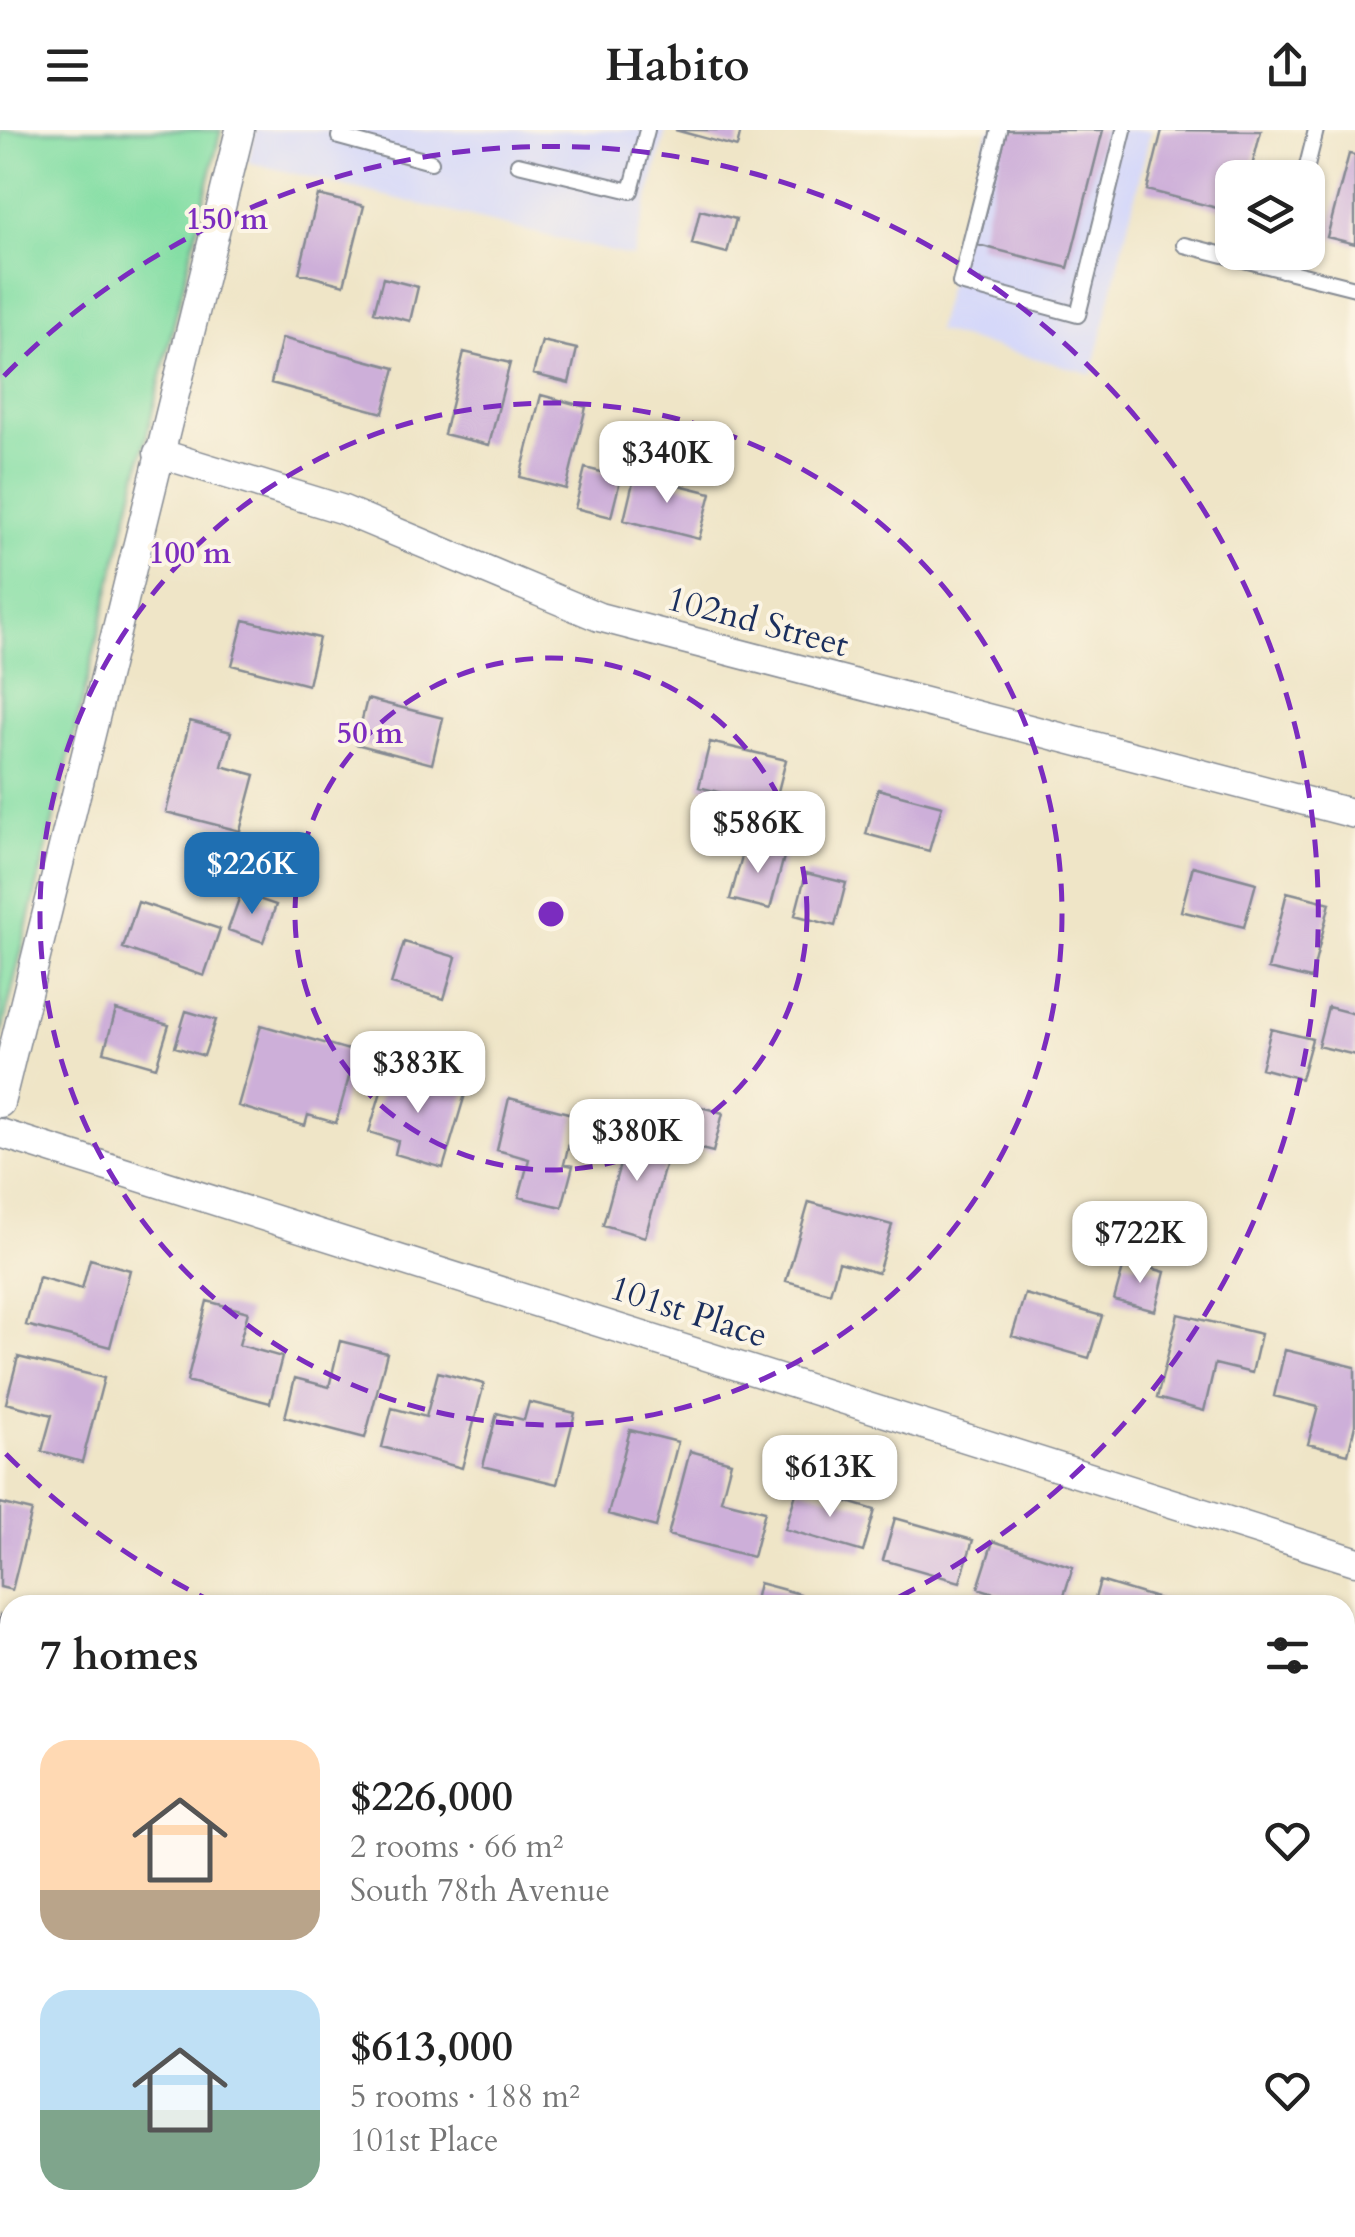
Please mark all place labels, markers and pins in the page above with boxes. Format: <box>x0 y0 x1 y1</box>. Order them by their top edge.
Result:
pin: $340K <box>597 421 737 506</box>
pin: $586K <box>688 791 828 876</box>
pin: $226K <box>182 832 322 917</box>
centre of rings <box>533 896 569 932</box>
pin: $383K <box>348 1031 488 1116</box>
pin: $380K <box>567 1099 707 1184</box>
pin: $722K <box>1070 1201 1210 1286</box>
pin: $613K <box>760 1435 900 1520</box>

